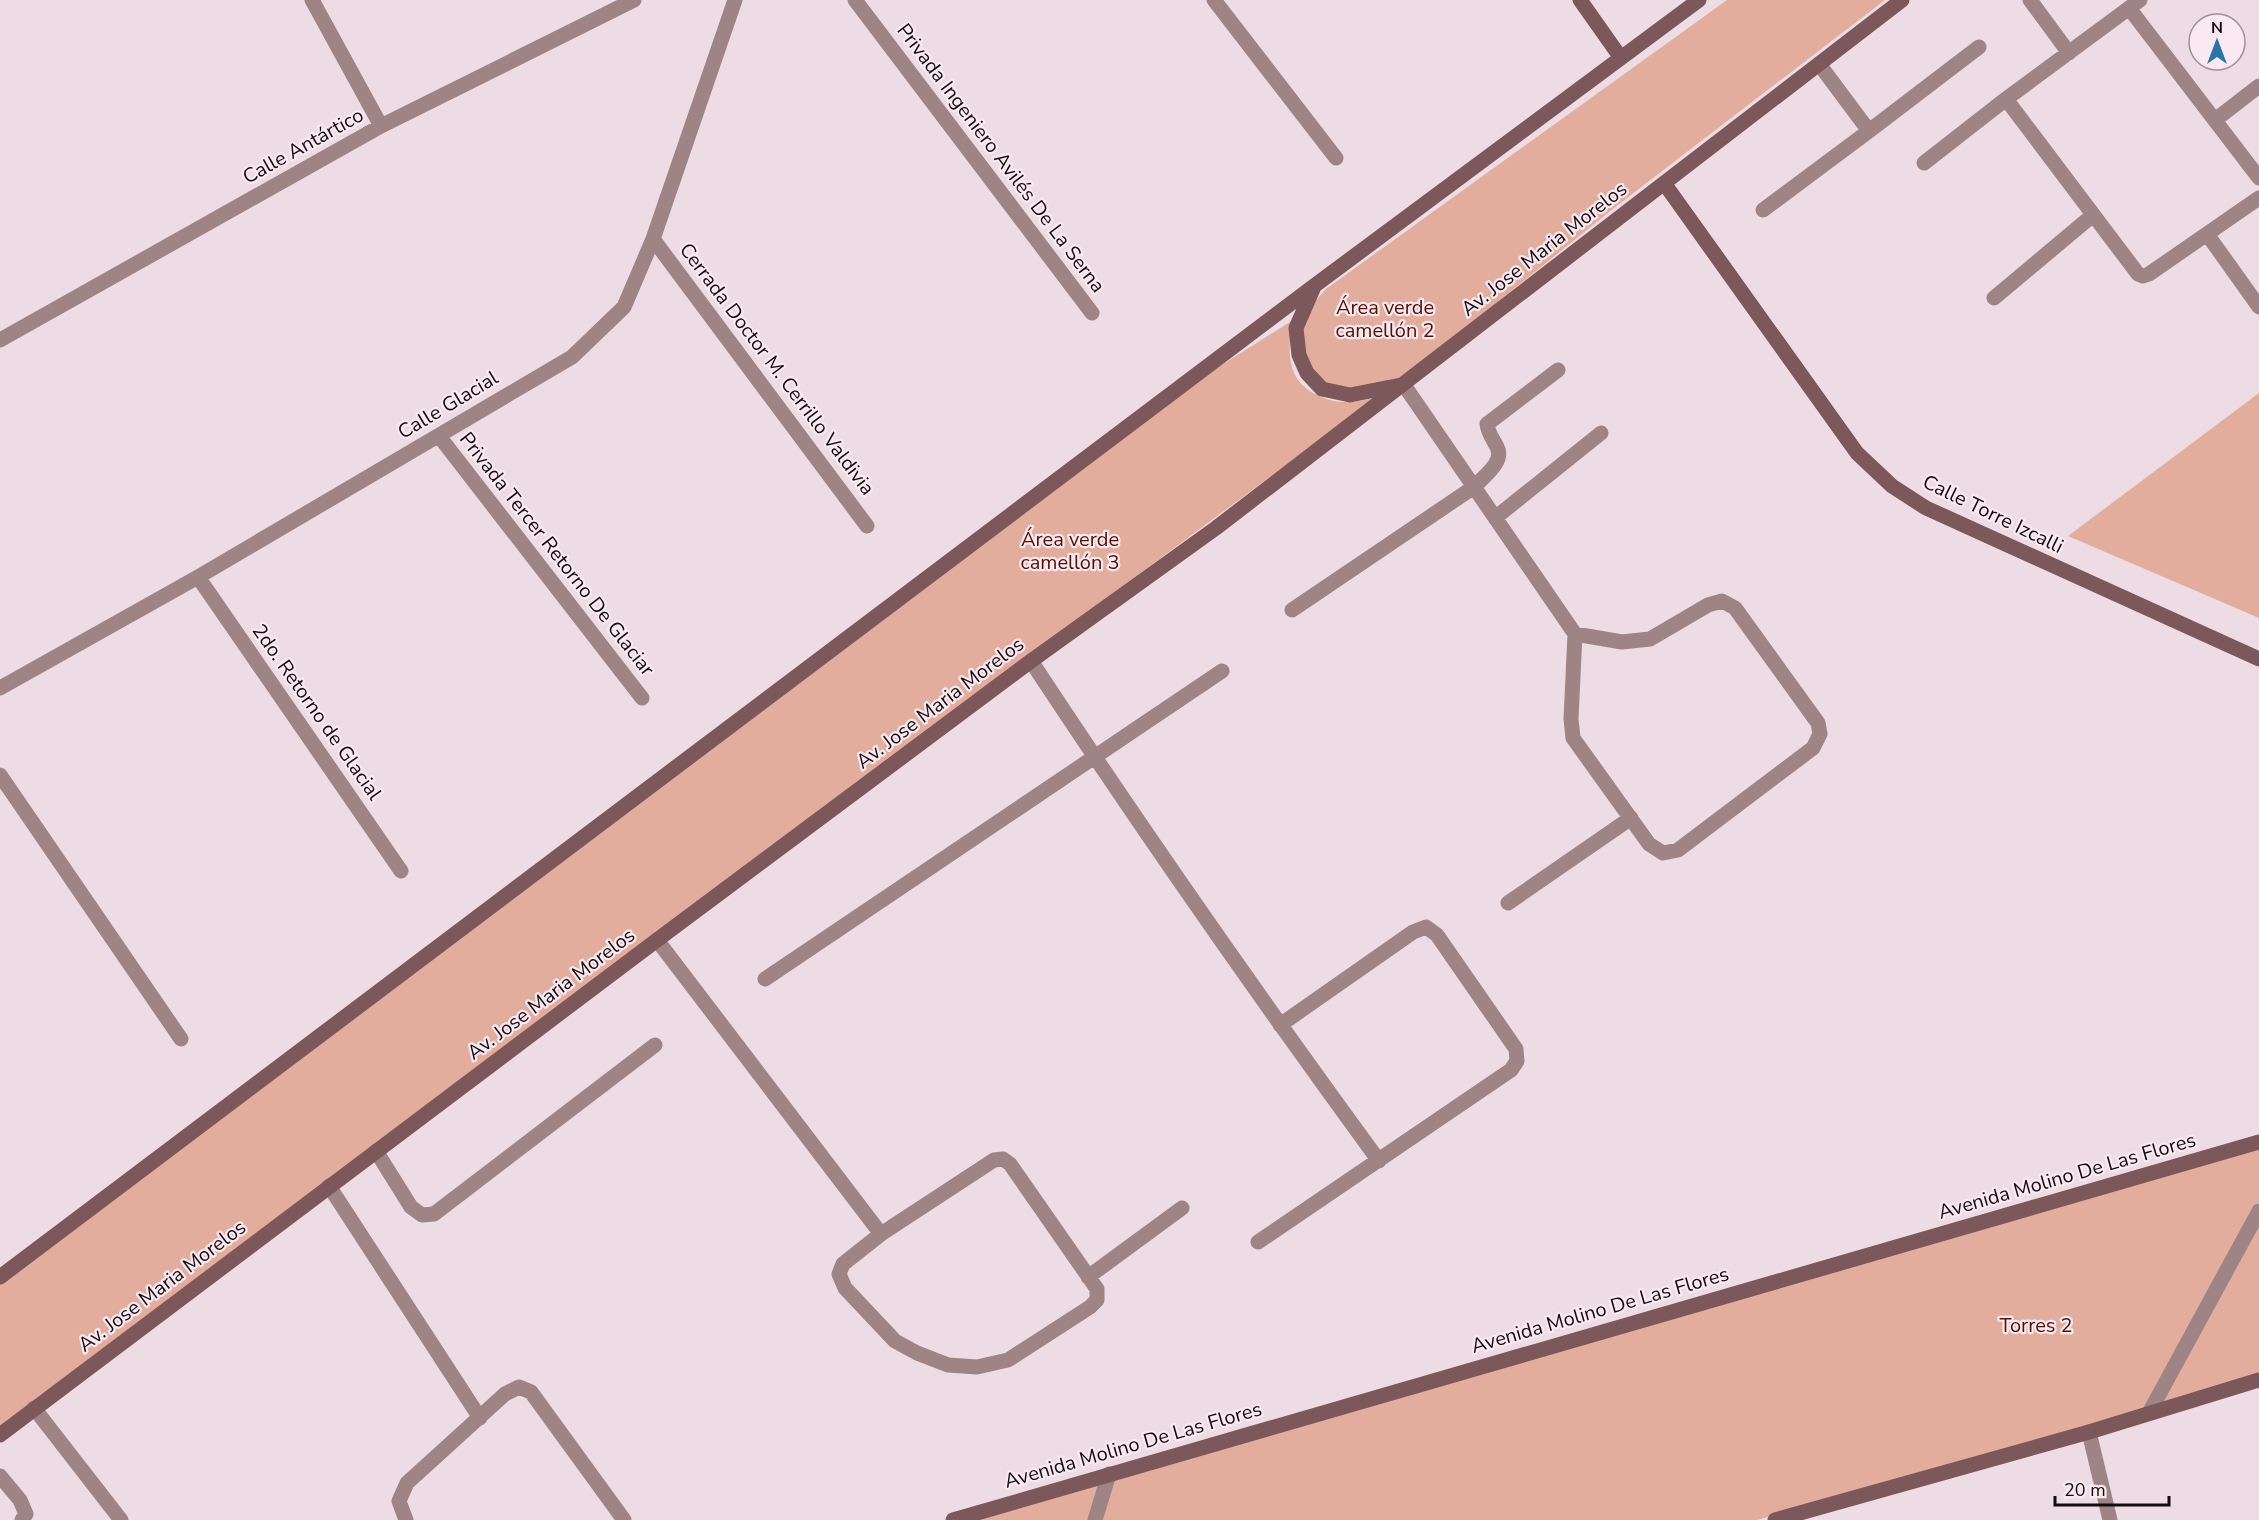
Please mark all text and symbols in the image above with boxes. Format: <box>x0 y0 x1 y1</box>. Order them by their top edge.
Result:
north arrow <box>2187 12 2247 72</box>
text: N <box>2211 17 2223 39</box>
street label: Privada Ingeniero Avilés De La Serna <box>891 18 1111 298</box>
street label: Calle Antártico <box>238 102 368 190</box>
street label: Av. Jose Maria Morelos <box>1455 176 1633 322</box>
street label: Cerrada Doctor M. Cerrillo Valdivia <box>673 237 881 501</box>
park label: Área verde camellón 2 <box>1336 294 1434 344</box>
street label: Calle Glacial <box>393 364 503 446</box>
street label: Privada Tercer Retorno De Glaciar <box>453 427 661 681</box>
street label: Calle Torre Izcalli <box>1918 468 2068 560</box>
park label: Área verde camellón 3 <box>1021 526 1119 576</box>
street label: 2do. Retorno de Glacial <box>246 618 388 806</box>
street label: Av. Jose Maria Morelos <box>851 631 1029 775</box>
street label: Av. Jose Maria Morelos <box>462 922 640 1066</box>
street label: Avenida Molino De Las Flores <box>1935 1126 2199 1226</box>
street label: Av. Jose Maria Morelos <box>73 1214 251 1358</box>
street label: Avenida Molino De Las Flores <box>1468 1260 1732 1360</box>
park label: Torres 2 <box>1999 1312 2073 1339</box>
street label: Avenida Molino De Las Flores <box>1001 1395 1265 1495</box>
scale bar <box>2055 1469 2169 1507</box>
text: 20 m <box>2064 1478 2106 1502</box>

